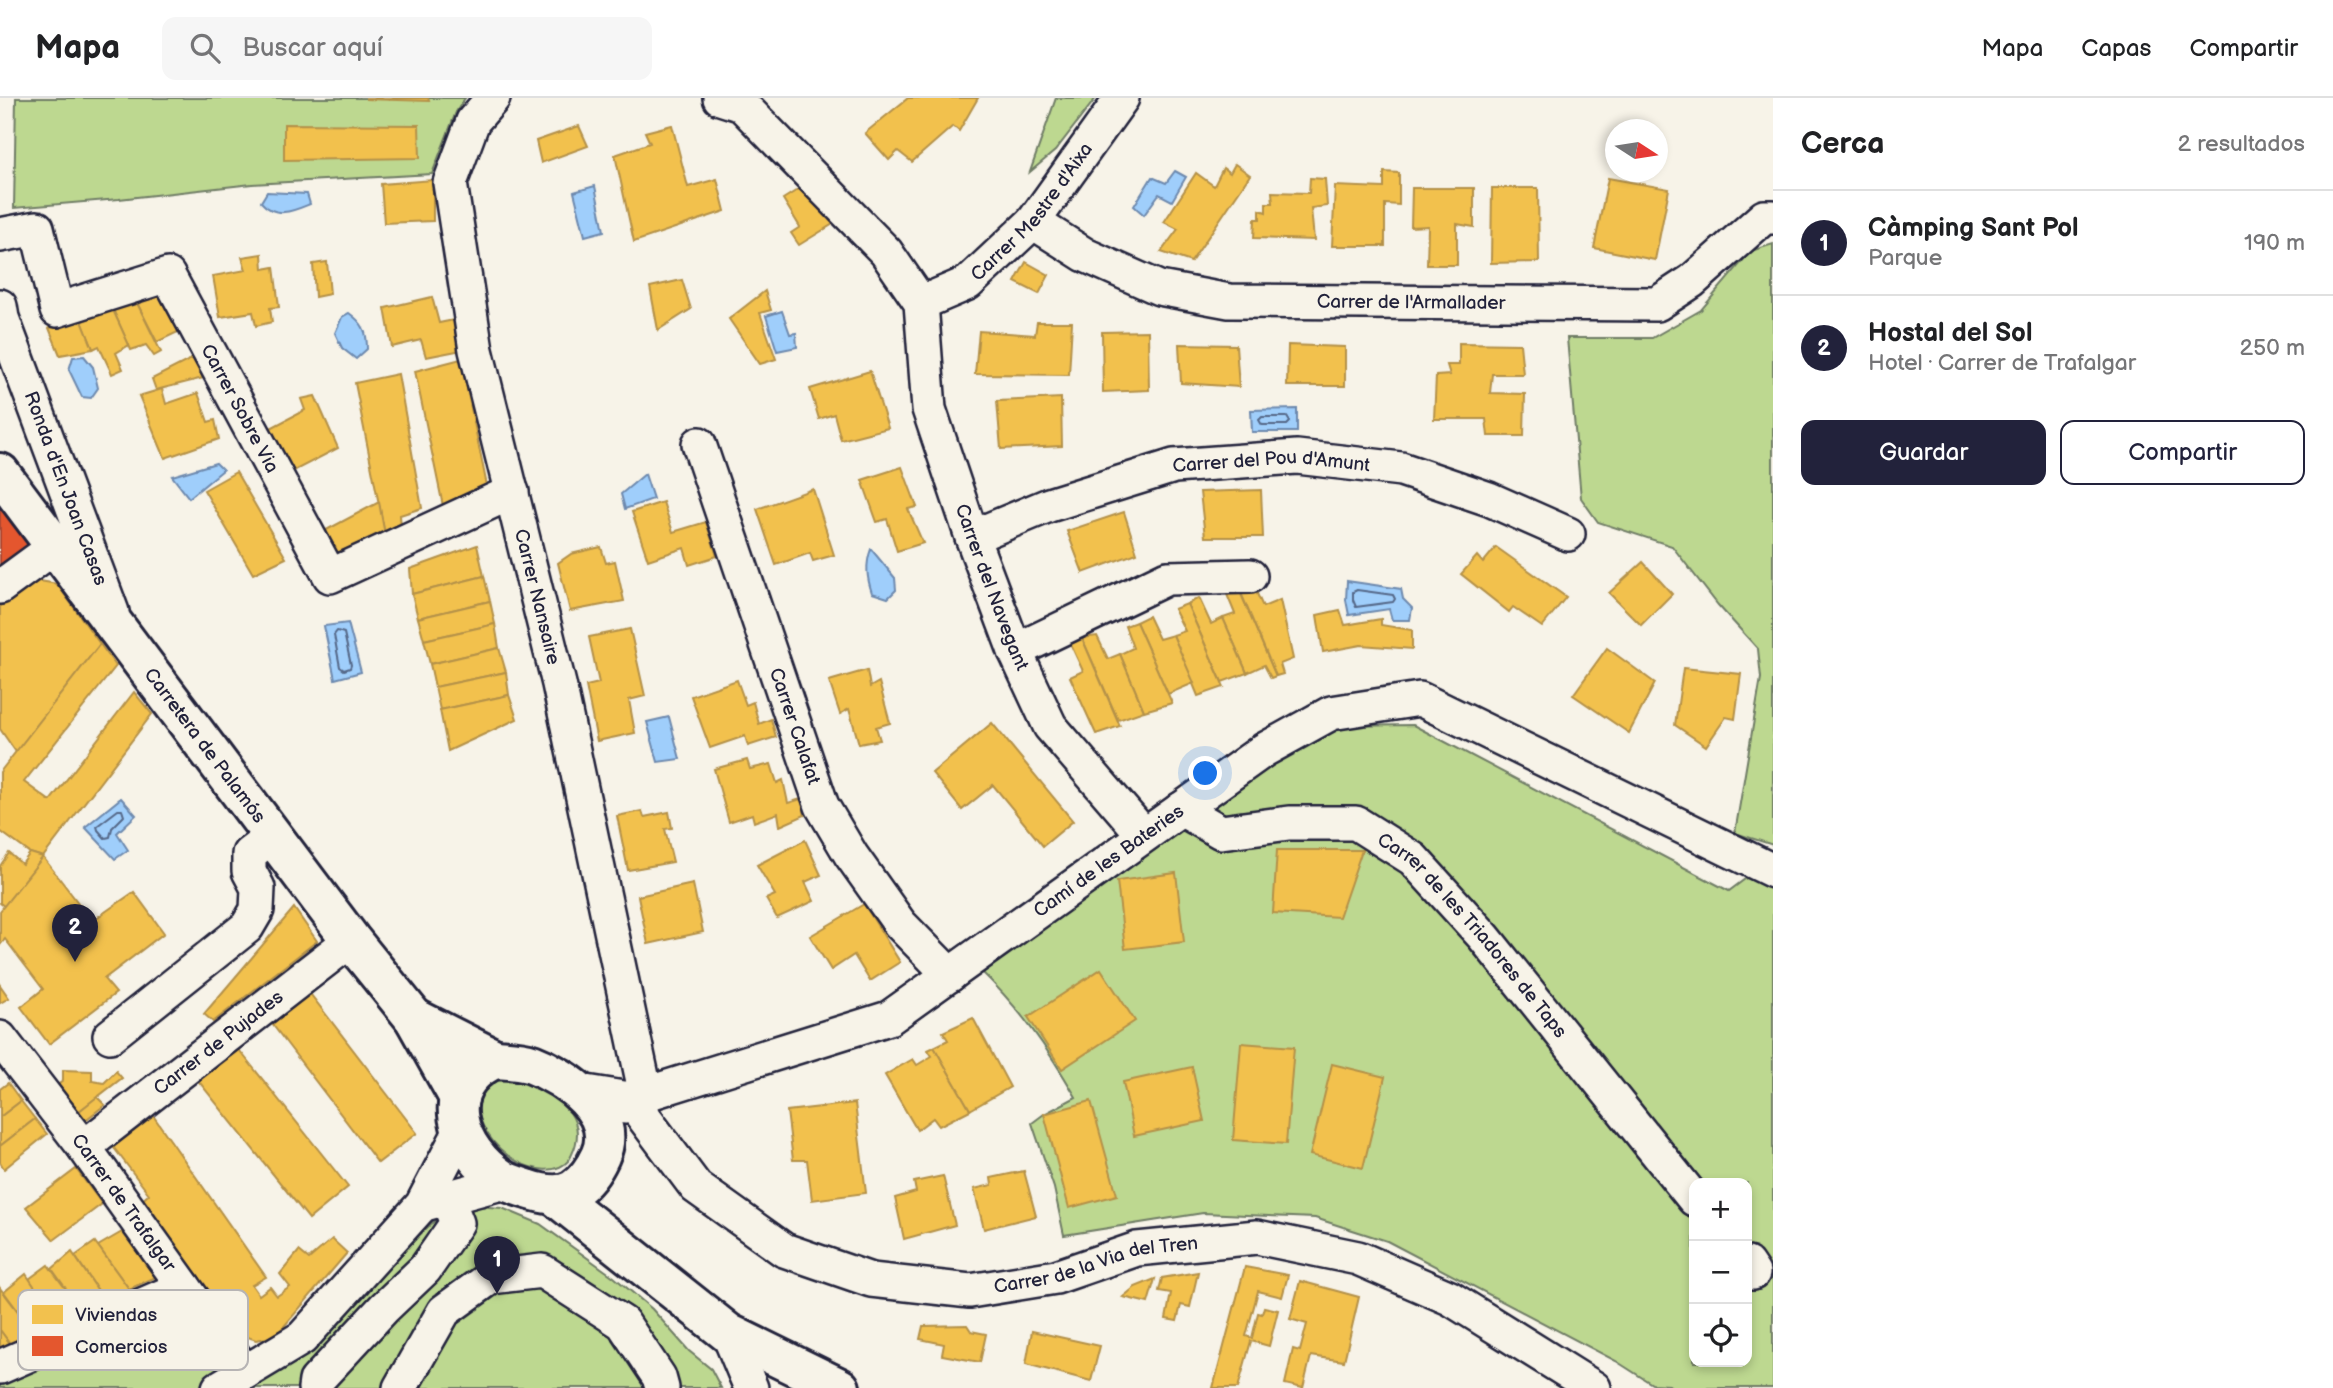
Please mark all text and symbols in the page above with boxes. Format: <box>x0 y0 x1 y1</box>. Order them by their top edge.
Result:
search box <box>162 17 652 80</box>
text: Mapa <box>35 28 120 68</box>
icon: search <box>186 29 224 67</box>
text: Buscar aquí <box>242 33 383 64</box>
text: Mapa <box>1982 34 2043 63</box>
text: Capas <box>2081 34 2151 63</box>
text: Compartir <box>2189 34 2298 63</box>
north arrow <box>1605 119 1668 182</box>
text: Cerca <box>1801 126 1884 162</box>
text: 2 resultados <box>2177 130 2305 158</box>
street label: Carrer Mestre d'Aixa <box>966 138 1098 286</box>
text: Càmping Sant Pol <box>1868 213 2079 244</box>
text: 1 <box>1819 229 1829 257</box>
text: 190 m <box>2244 229 2305 257</box>
text: Parque <box>1868 244 1942 272</box>
street label: Carrer de l'Armallader <box>1317 290 1507 314</box>
text: Hostal del Sol <box>1868 318 2032 349</box>
text: 2 <box>1817 334 1831 362</box>
text: 250 m <box>2239 334 2305 362</box>
street label: Carrer Sobre Via <box>196 340 284 477</box>
text: Hotel · Carrer de Trafalgar <box>1868 349 2136 377</box>
street label: Ronda d'En Joan Casas <box>19 388 112 588</box>
button: Guardar <box>1801 420 2046 485</box>
button: Compartir <box>2060 420 2305 485</box>
street label: Carrer del Pou d'Amunt <box>1172 446 1372 478</box>
street label: Carrer del Navegant <box>950 501 1034 674</box>
street label: Carrer Nansaire <box>509 527 565 667</box>
street label: Carretera de Palamós <box>139 664 271 828</box>
street label: Carrer Calafat <box>764 665 825 788</box>
your location <box>1188 756 1222 790</box>
street label: Camí de les Bateries <box>1029 800 1188 922</box>
street label: Carrer de les Triadores de Taps <box>1373 828 1572 1043</box>
pin: 2 <box>52 904 98 962</box>
street label: Carrer de Pujades <box>149 985 288 1100</box>
street label: Carrer de Trafalgar <box>67 1129 182 1277</box>
map controls <box>1689 1178 1752 1367</box>
button: + <box>1689 1178 1752 1241</box>
street label: Carrer de la Via del Tren <box>992 1231 1199 1298</box>
pin: 1 <box>474 1236 520 1294</box>
button: − <box>1689 1241 1752 1304</box>
legend <box>18 1290 248 1370</box>
text: Viviendas <box>75 1304 157 1327</box>
button: locate <box>1689 1304 1752 1367</box>
text: Comercios <box>75 1336 168 1359</box>

